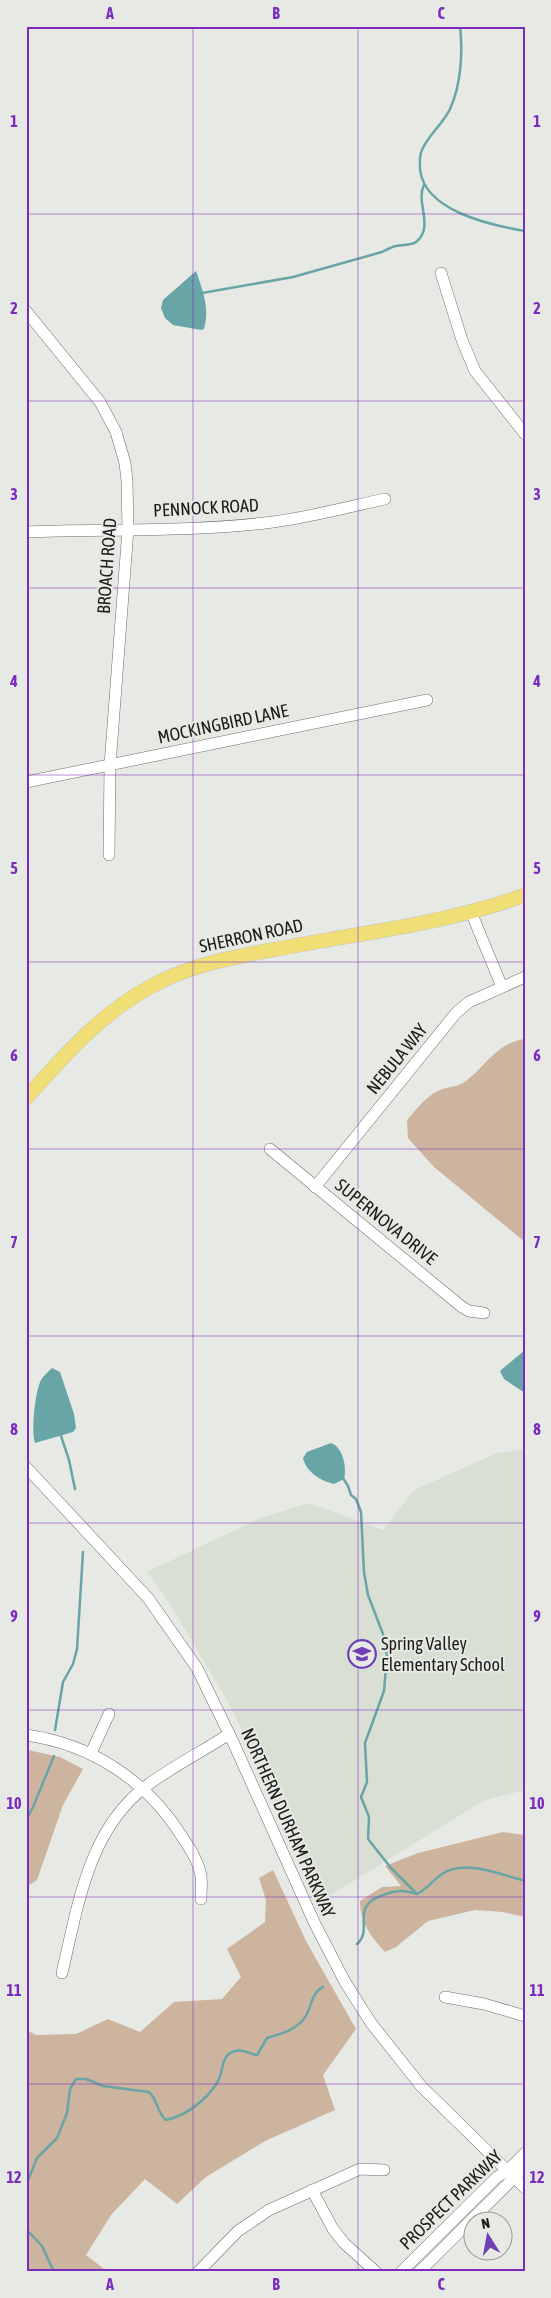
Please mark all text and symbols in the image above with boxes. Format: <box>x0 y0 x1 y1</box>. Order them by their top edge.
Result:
text: A <box>105 4 114 22</box>
text: B <box>272 4 280 22</box>
text: C <box>437 4 445 22</box>
text: 1 <box>10 112 18 130</box>
text: 1 <box>533 112 541 130</box>
text: 2 <box>10 299 18 317</box>
text: 2 <box>533 299 541 317</box>
text: 3 <box>10 485 18 503</box>
text: 3 <box>533 485 541 503</box>
street label: PENNOCK ROAD <box>153 494 259 521</box>
street label: BROACH ROAD <box>93 517 120 615</box>
text: 4 <box>9 672 18 690</box>
text: 4 <box>532 672 541 690</box>
street label: MOCKINGBIRD LANE <box>156 699 290 748</box>
text: 5 <box>10 859 18 877</box>
text: 5 <box>533 859 541 877</box>
street label: SHERRON ROAD <box>197 914 305 957</box>
street label: NEBULA WAY <box>362 1019 431 1098</box>
text: 6 <box>10 1046 18 1064</box>
text: 6 <box>533 1046 541 1064</box>
street label: SUPERNOVA DRIVE <box>331 1174 442 1269</box>
text: 7 <box>10 1233 18 1251</box>
text: 7 <box>533 1233 541 1251</box>
text: 8 <box>10 1420 18 1438</box>
text: 8 <box>533 1420 541 1438</box>
text: 9 <box>10 1607 18 1625</box>
text: 9 <box>533 1607 541 1625</box>
place label: Spring Valley Elementary School <box>381 1633 505 1675</box>
school or university icon: Spring Valley Elementary School <box>347 1639 377 1669</box>
street label: NORTHERN DURHAM PARKWAY <box>237 1725 340 1921</box>
text: 10 <box>6 1794 22 1812</box>
text: 10 <box>529 1794 545 1812</box>
text: 11 <box>6 1981 22 1999</box>
text: 11 <box>529 1981 545 1999</box>
street label: PROSPECT PARKWAY <box>395 2146 506 2254</box>
text: 12 <box>6 2168 22 2186</box>
text: 12 <box>529 2168 545 2186</box>
north arrow <box>464 2210 514 2260</box>
text: N <box>480 2215 491 2232</box>
text: A <box>105 2275 114 2293</box>
text: B <box>272 2275 280 2293</box>
text: C <box>437 2275 445 2293</box>

